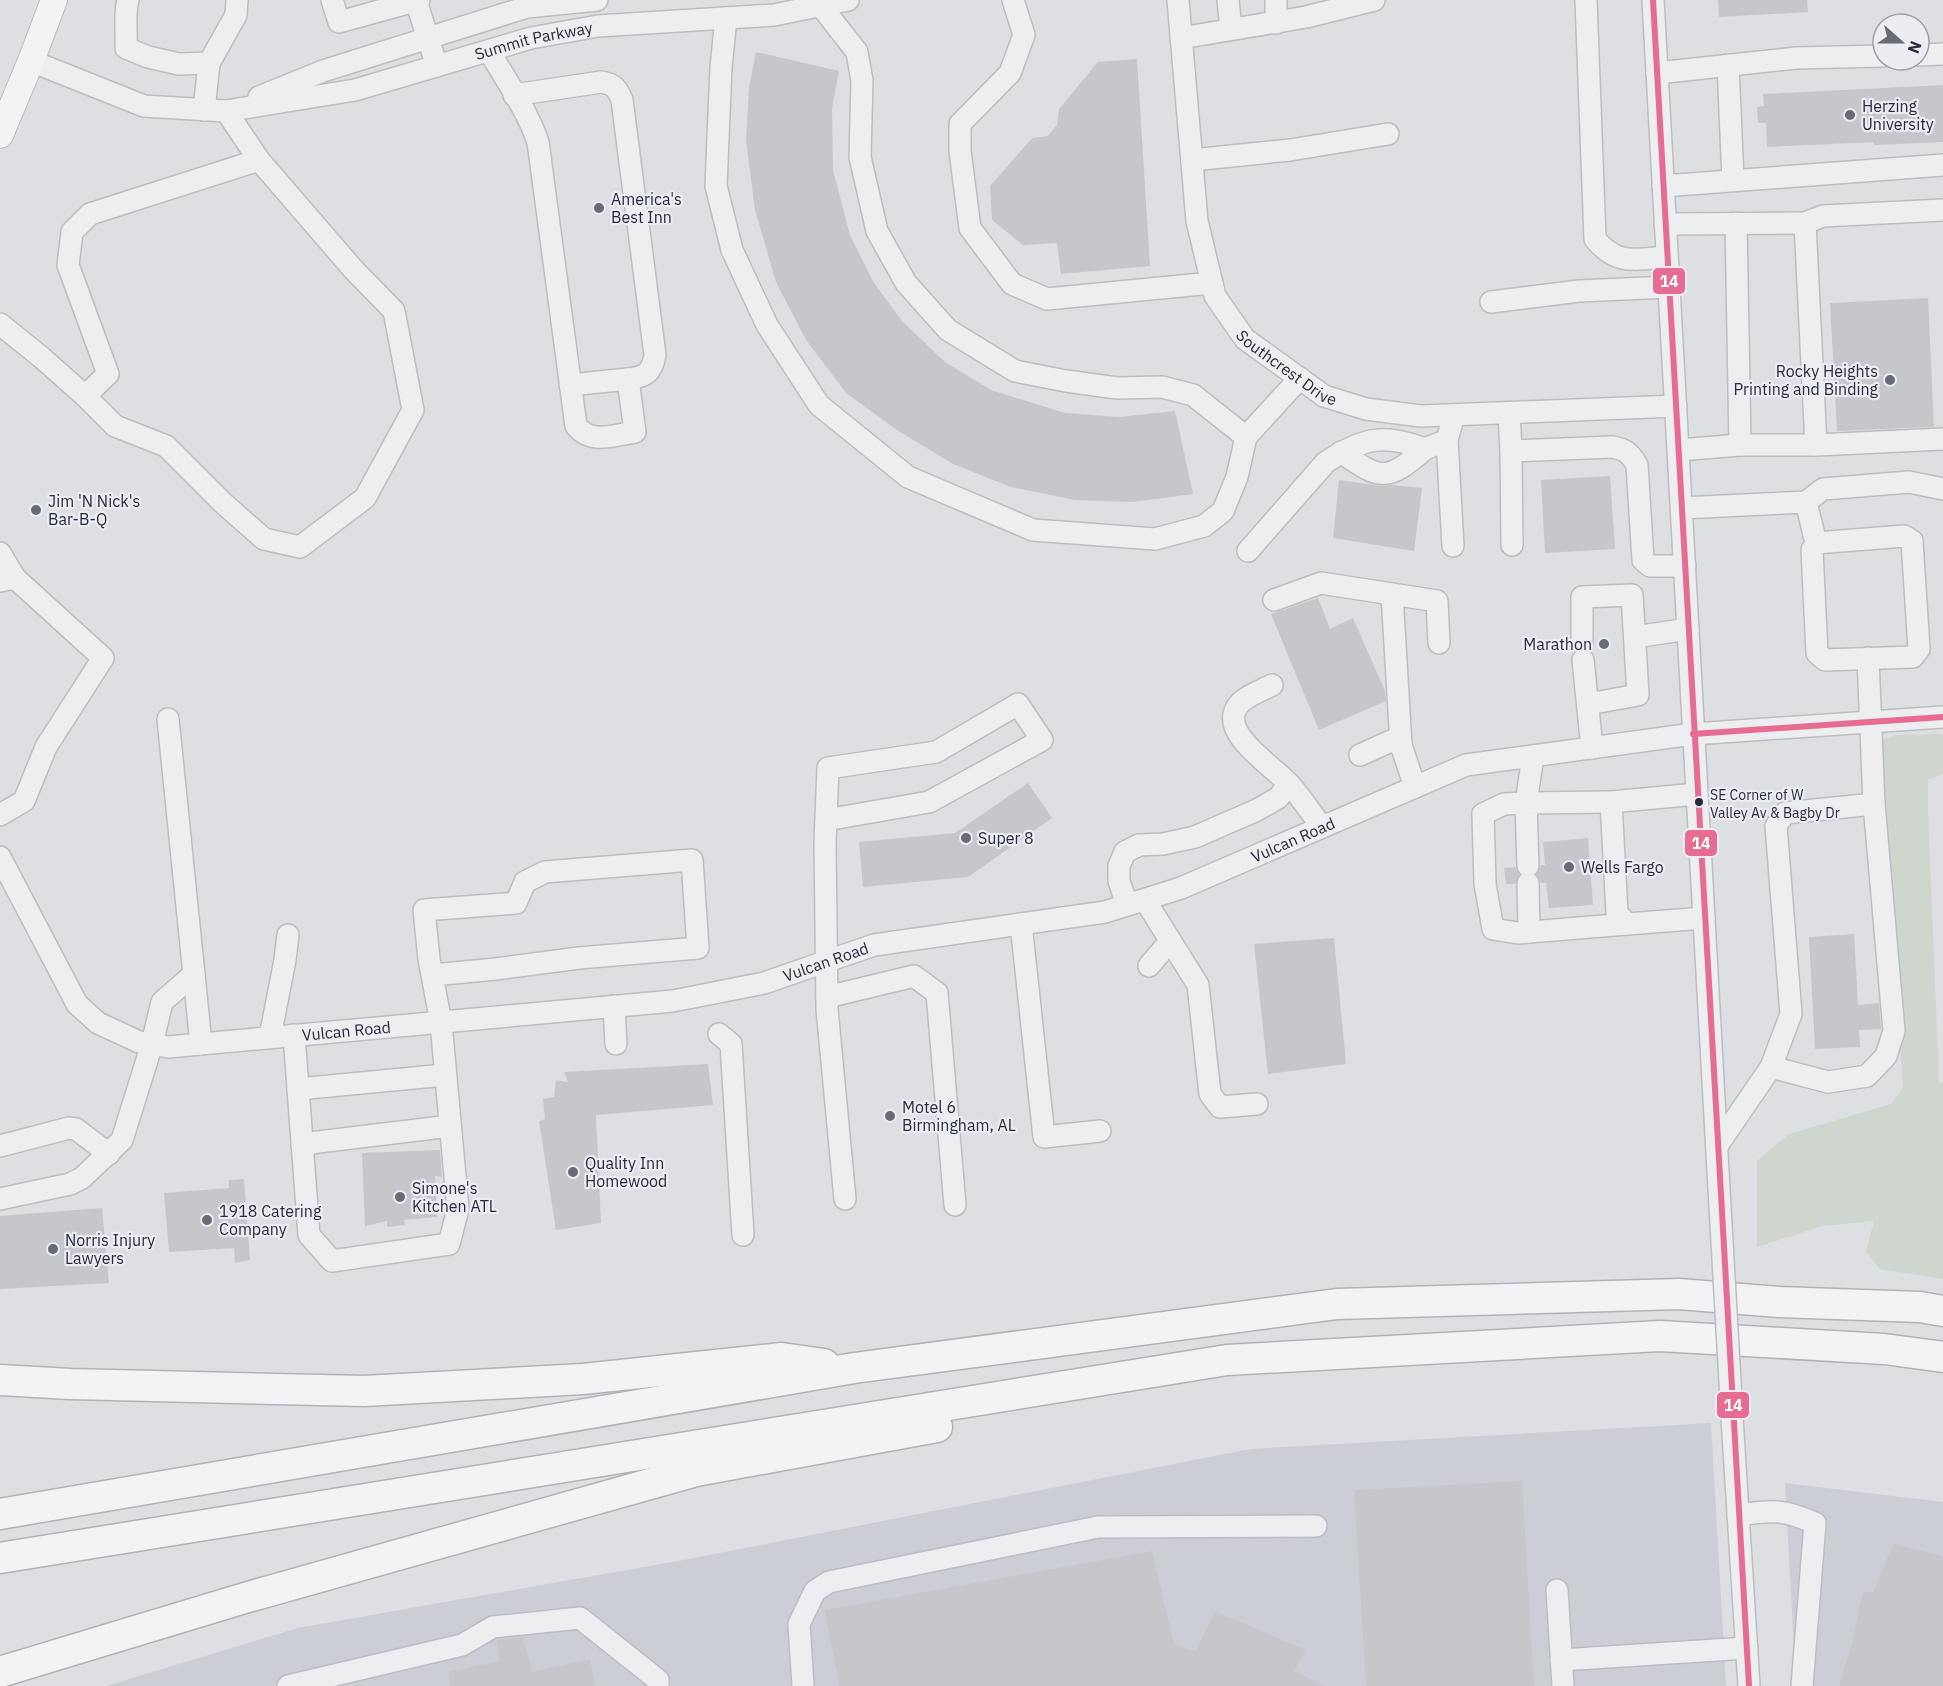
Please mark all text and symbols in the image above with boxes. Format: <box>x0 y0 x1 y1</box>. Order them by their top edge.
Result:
north arrow <box>1871 12 1931 72</box>
street label: Summit Parkway <box>472 17 594 64</box>
text: N <box>1904 38 1926 56</box>
place label: Herzing University <box>1862 96 1934 134</box>
marker: Herzing University <box>1843 108 1857 122</box>
place label: America's Best Inn <box>611 189 682 227</box>
marker: America's Best Inn <box>592 201 606 215</box>
line badge: 14 <box>1652 267 1686 295</box>
text: 14 <box>1659 271 1679 291</box>
street label: Southcrest Drive <box>1232 326 1339 409</box>
place label: Rocky Heights Printing and Binding <box>1734 361 1879 399</box>
marker: Rocky Heights Printing and Binding <box>1883 373 1897 387</box>
place label: Jim 'N Nick's Bar-B-Q <box>48 491 140 529</box>
marker: Jim 'N Nick's Bar-B-Q <box>29 503 43 517</box>
place label: Marathon <box>1523 634 1592 654</box>
marker: Marathon <box>1597 637 1611 651</box>
place label: SE Corner of W Valley Av & Bagby Dr <box>1710 786 1840 822</box>
marker: SE Corner of W Valley Av & Bagby Dr <box>1693 796 1705 808</box>
street label: Vulcan Road <box>1248 813 1338 867</box>
place label: Super 8 <box>978 828 1034 848</box>
line badge: 14 <box>1684 829 1718 857</box>
marker: Super 8 <box>959 831 973 845</box>
text: 14 <box>1691 833 1711 853</box>
place label: Wells Fargo <box>1581 857 1664 877</box>
marker: Wells Fargo <box>1562 860 1576 874</box>
street label: Vulcan Road <box>780 938 871 986</box>
street label: Vulcan Road <box>301 1017 392 1045</box>
place label: Motel 6 Birmingham, AL <box>902 1097 1016 1135</box>
marker: Motel 6 Birmingham, AL <box>883 1109 897 1123</box>
place label: Quality Inn Homewood <box>585 1153 667 1191</box>
marker: Quality Inn Homewood <box>566 1165 580 1179</box>
place label: Simone's Kitchen ATL <box>412 1178 497 1216</box>
marker: Simone's Kitchen ATL <box>393 1190 407 1204</box>
place label: 1918 Catering Company <box>219 1201 322 1239</box>
marker: 1918 Catering Company <box>200 1213 214 1227</box>
place label: Norris Injury Lawyers <box>65 1230 155 1268</box>
marker: Norris Injury Lawyers <box>46 1242 60 1256</box>
line badge: 14 <box>1716 1391 1750 1419</box>
text: 14 <box>1723 1395 1743 1415</box>

